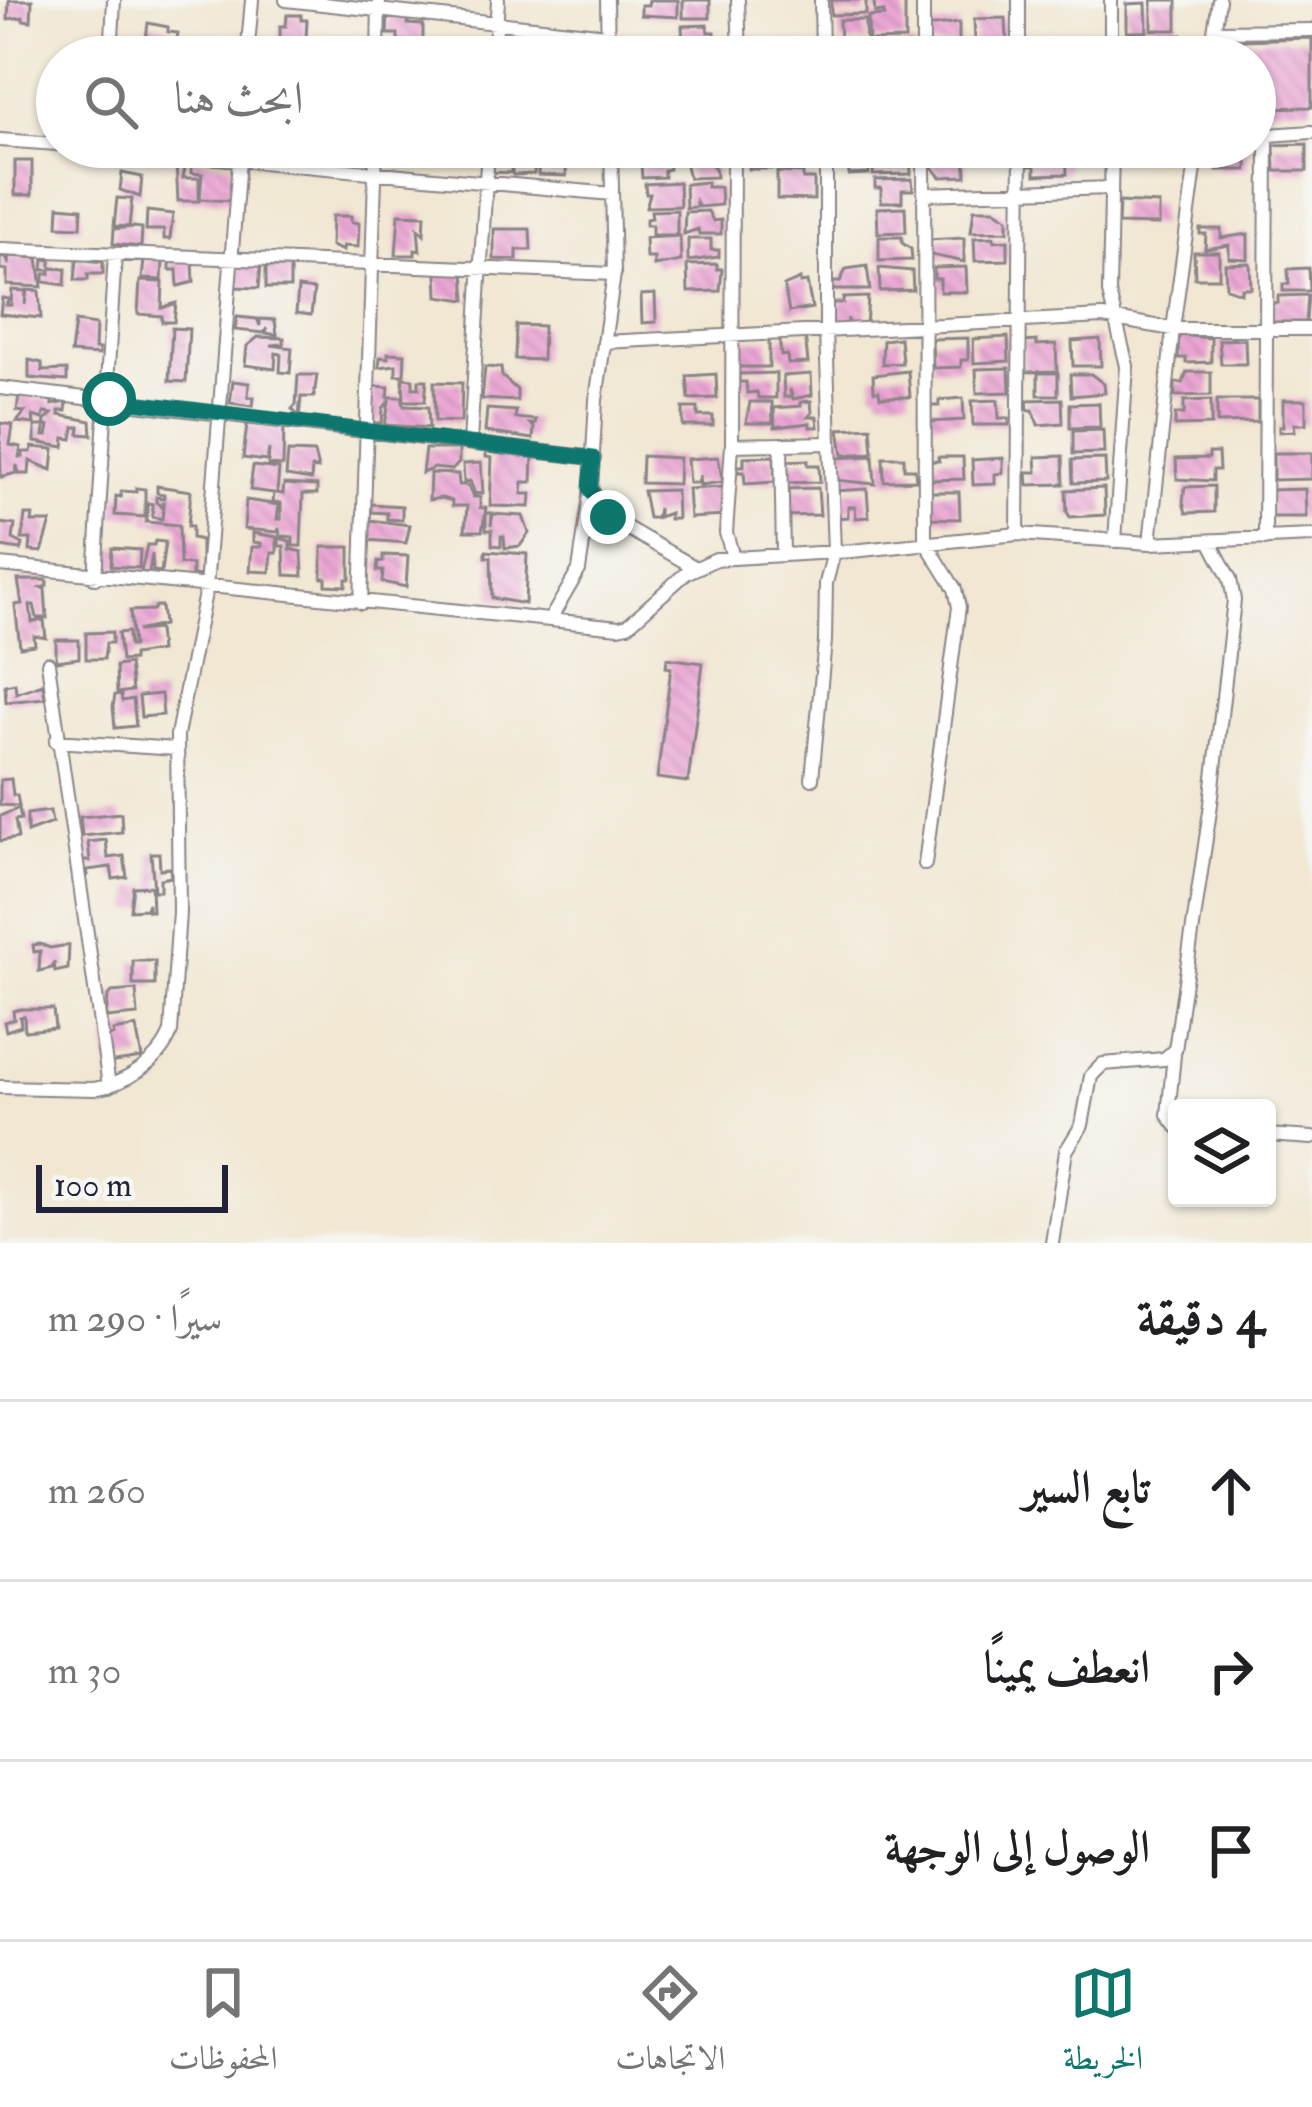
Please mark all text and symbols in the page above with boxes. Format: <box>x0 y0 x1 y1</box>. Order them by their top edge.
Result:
search box <box>36 36 1276 168</box>
icon: search <box>78 69 144 135</box>
text: ابحث هنا <box>174 71 304 127</box>
route start <box>82 372 136 426</box>
route end <box>581 490 635 544</box>
map controls <box>1168 1099 1276 1207</box>
button: layers <box>1168 1099 1276 1207</box>
scale bar <box>36 1159 228 1212</box>
text: 100 m <box>54 1165 132 1206</box>
text: 4 دقيقة <box>1137 1286 1264 1350</box>
text: سيرًا · 290 m <box>48 1294 222 1343</box>
icon: ahead <box>1198 1458 1264 1524</box>
text: تابع السير <box>1023 1460 1150 1516</box>
text: 260 m <box>48 1466 146 1515</box>
icon: right <box>1198 1638 1264 1704</box>
text: انعطف يمينًا <box>984 1640 1150 1696</box>
text: 30 m <box>48 1646 121 1695</box>
icon: arrive <box>1198 1818 1264 1884</box>
text: الوصول إلى الوجهة <box>885 1820 1150 1876</box>
tab: المحفوظات <box>169 1960 278 2090</box>
tab: الاتجاهات <box>615 1960 725 2090</box>
tab: الخريطة <box>1063 1960 1143 2090</box>

